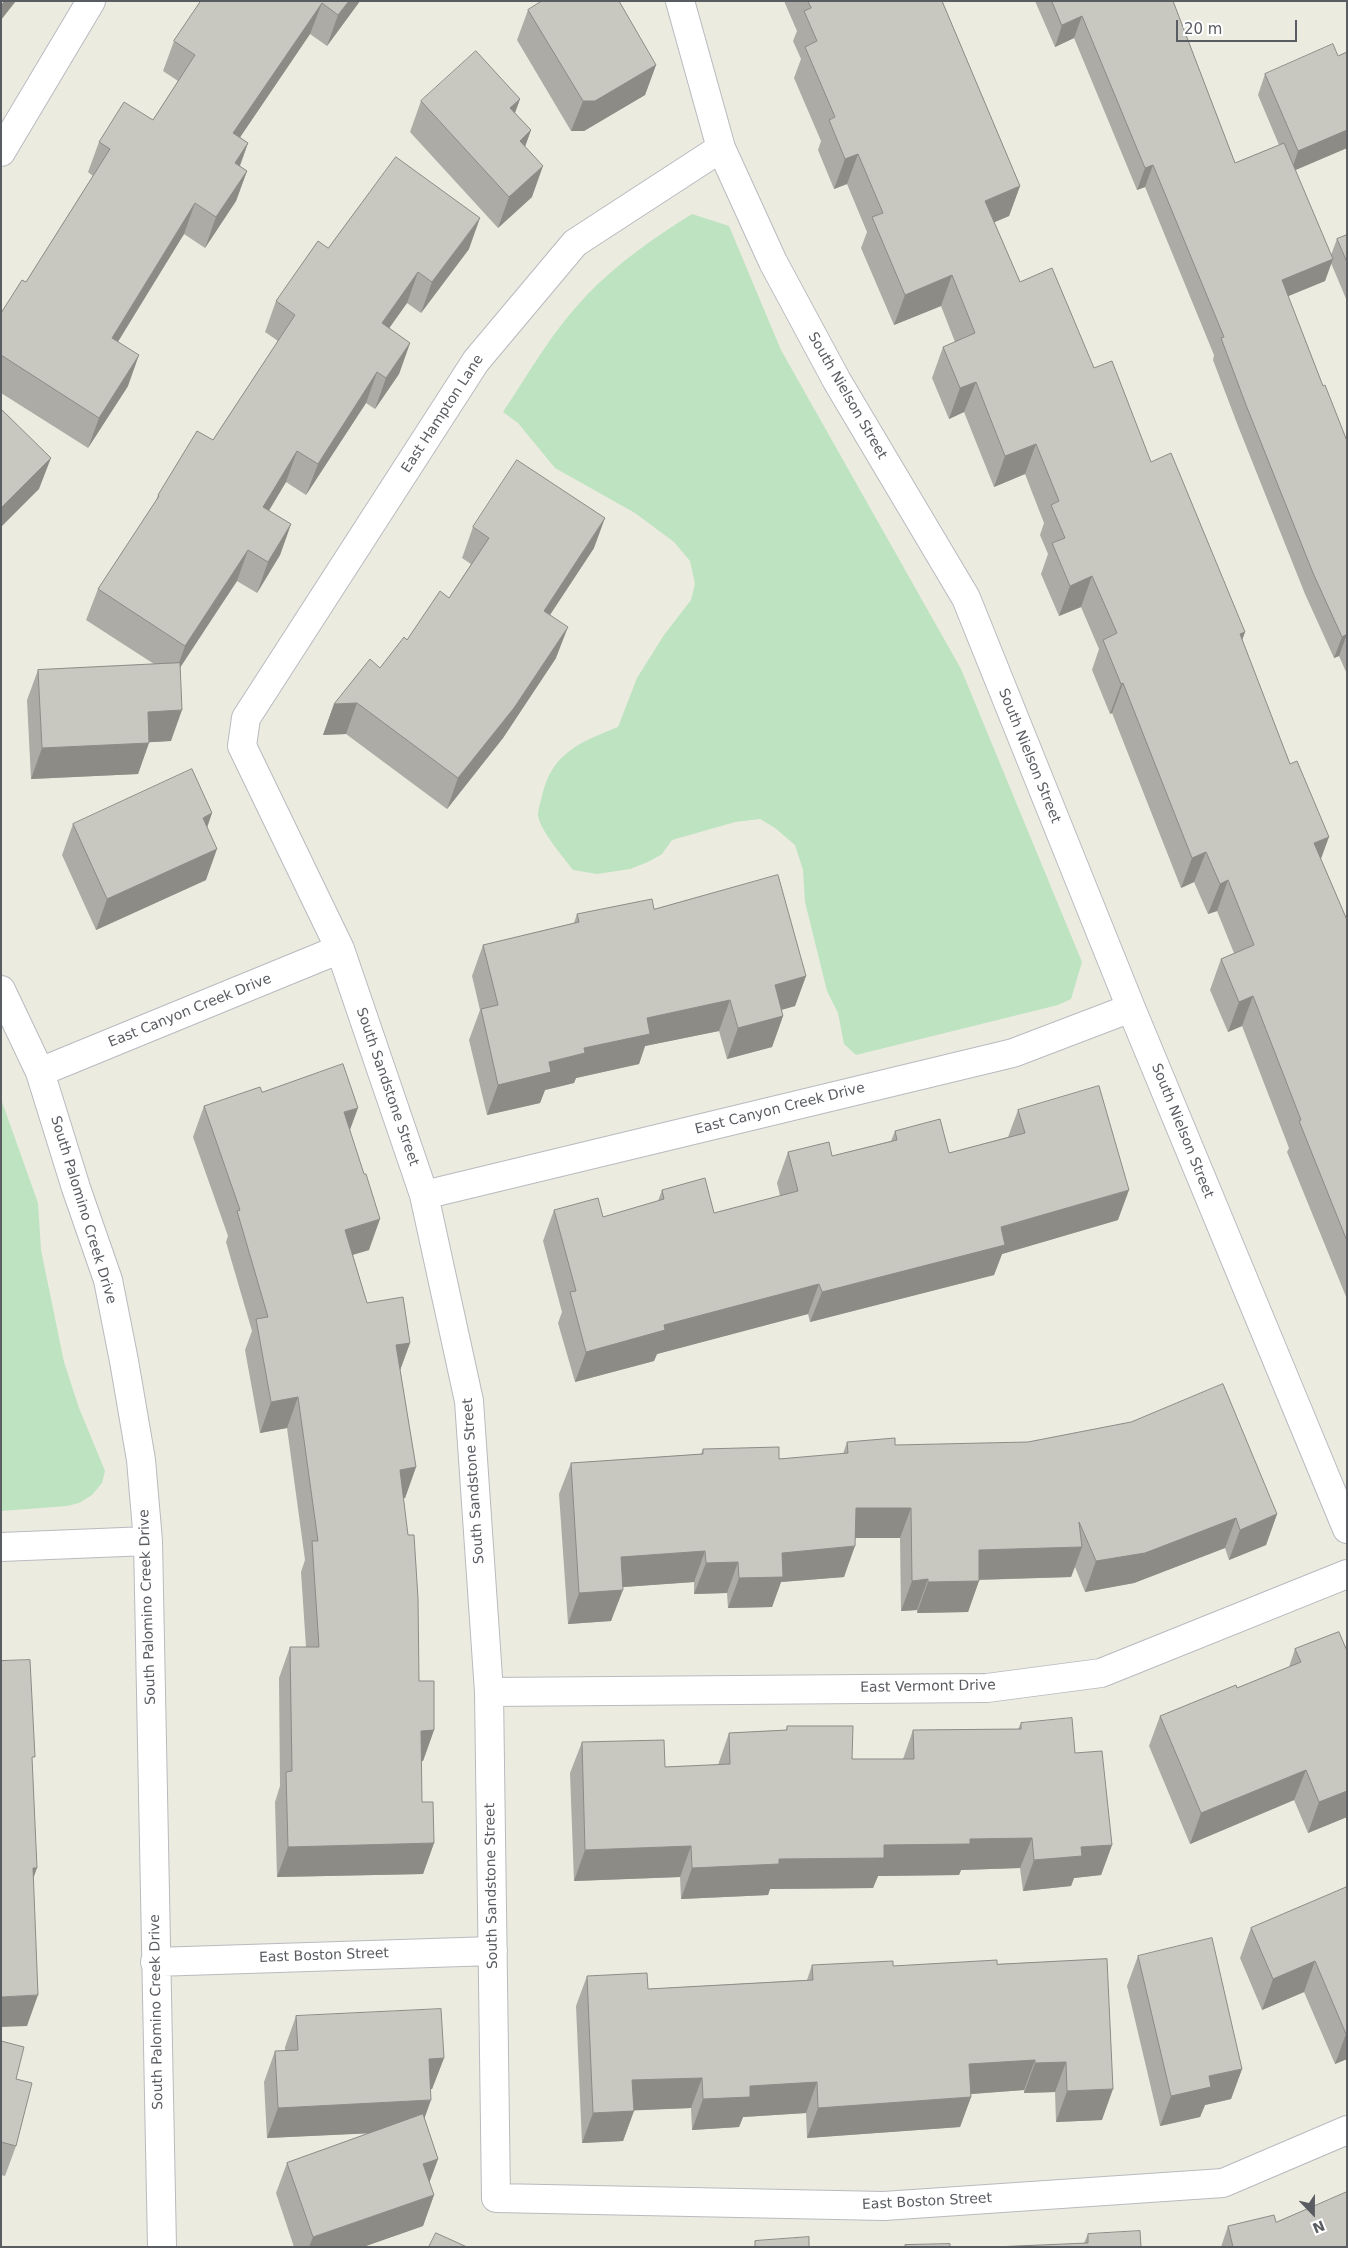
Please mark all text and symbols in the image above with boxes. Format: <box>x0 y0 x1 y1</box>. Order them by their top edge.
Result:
scale bar <box>1178 10 1299 42</box>
text: 20 m <box>1184 20 1222 38</box>
street label: South Nielson Street <box>804 330 890 462</box>
street label: East Hampton Lane <box>399 352 487 476</box>
street label: South Nielson Street <box>994 686 1064 826</box>
street label: East Canyon Creek Drive <box>106 971 274 1051</box>
street label: South Sandstone Street <box>352 1006 422 1168</box>
street label: South Nielson Street <box>1147 1061 1217 1201</box>
street label: East Canyon Creek Drive <box>693 1080 867 1138</box>
street label: South Palomino Creek Drive <box>46 1114 120 1306</box>
street label: South Sandstone Street <box>460 1398 488 1564</box>
street label: South Palomino Creek Drive <box>136 1509 160 1705</box>
street label: East Vermont Drive <box>860 1677 996 1697</box>
street label: South Sandstone Street <box>482 1803 502 1969</box>
street label: South Palomino Creek Drive <box>147 1914 167 2110</box>
street label: East Boston Street <box>259 1945 389 1967</box>
north arrow <box>1288 2188 1338 2238</box>
street label: East Boston Street <box>862 2190 992 2214</box>
text: N <box>1310 2217 1327 2237</box>

